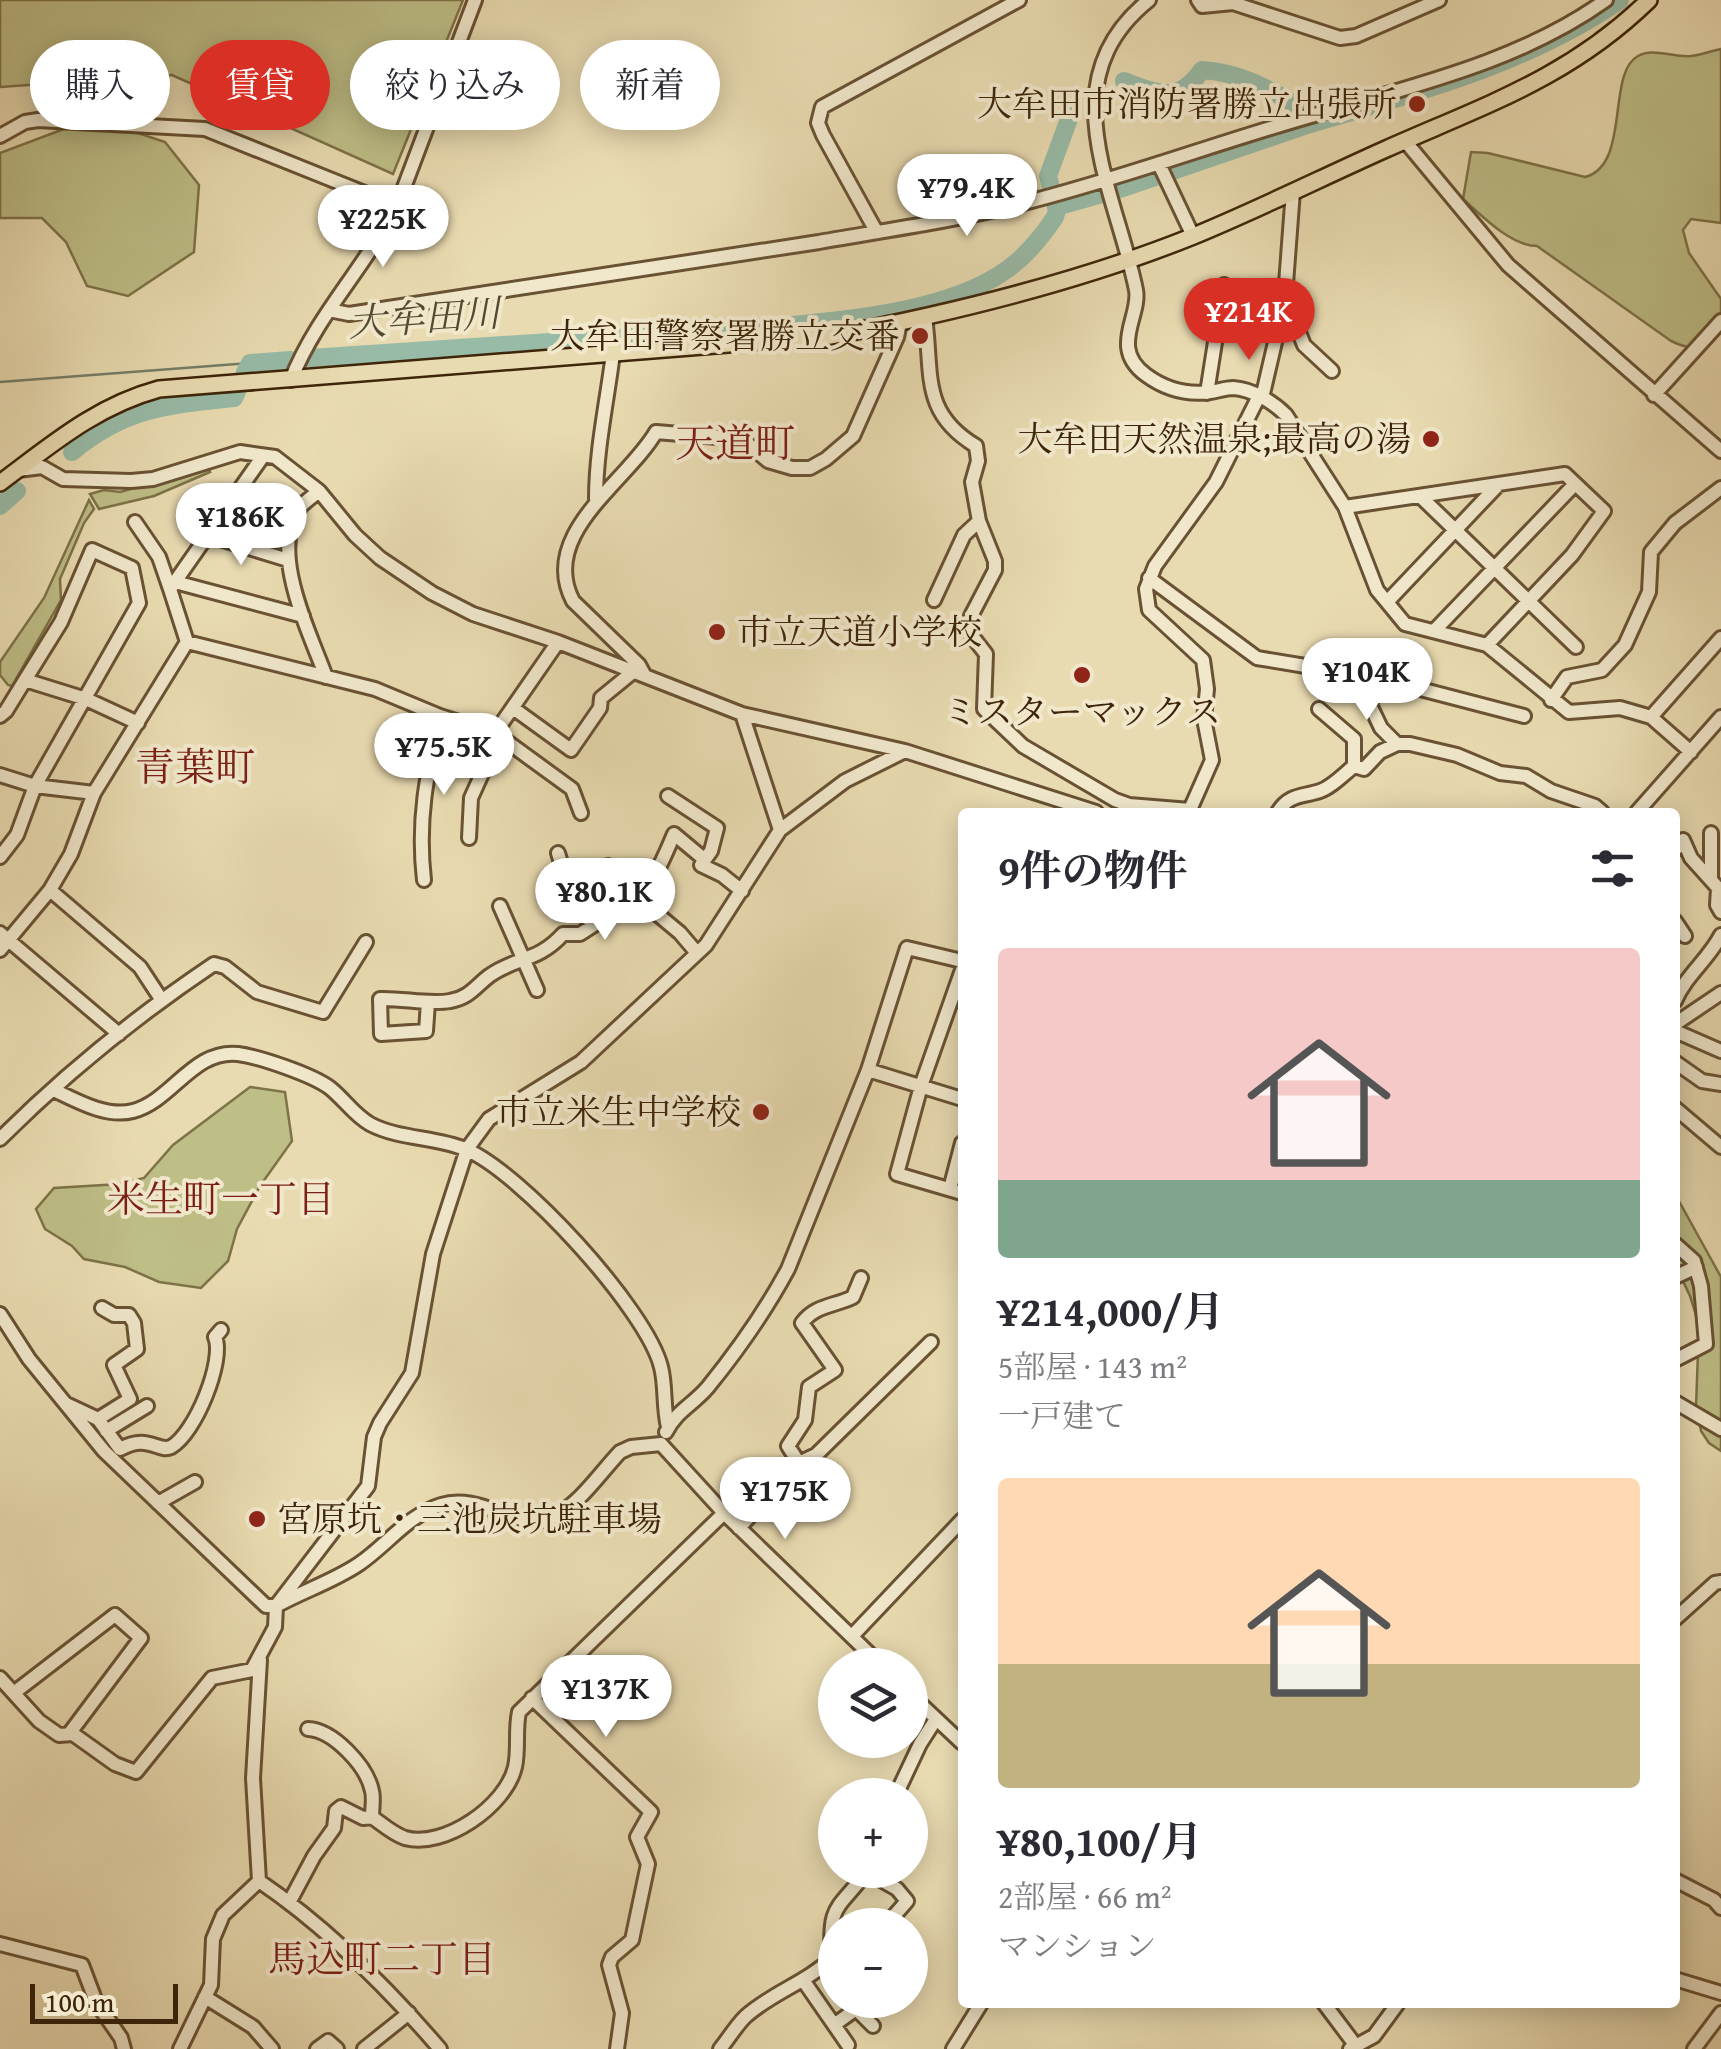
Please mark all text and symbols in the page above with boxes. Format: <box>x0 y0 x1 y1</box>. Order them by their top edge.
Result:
chip: 購入 <box>30 40 170 130</box>
chip: 賃貸 <box>190 40 330 130</box>
chip: 絞り込み <box>350 40 560 130</box>
chip: 新着 <box>580 40 720 130</box>
place label: 大牟田市消防署勝立出張所 <box>977 78 1397 129</box>
marker: 大牟田市消防署勝立出張所 <box>1406 93 1428 115</box>
pin: ¥79.4K <box>886 154 1048 239</box>
text: ¥79.4K <box>919 163 1015 210</box>
pin: ¥225K <box>313 185 453 270</box>
text: ¥225K <box>340 194 426 241</box>
pin: ¥214K <box>1179 278 1319 363</box>
water label: 大牟田川 <box>346 283 506 350</box>
text: ¥214K <box>1206 287 1292 334</box>
place label: 大牟田警察署勝立交番 <box>550 310 900 361</box>
marker: 大牟田警察署勝立交番 <box>909 325 931 347</box>
district label: 天道町 <box>675 413 795 472</box>
place label: 大牟田天然温泉;最高の湯 <box>1018 413 1411 464</box>
marker: 大牟田天然温泉;最高の湯 <box>1420 428 1442 450</box>
pin: ¥186K <box>171 483 311 568</box>
text: ¥186K <box>198 492 284 539</box>
place label: 市立天道小学校 <box>737 606 982 657</box>
marker: 市立天道小学校 <box>706 621 728 643</box>
pin: ¥104K <box>1297 638 1437 723</box>
text: ¥104K <box>1324 647 1410 694</box>
marker: ミスターマックス <box>1071 664 1093 686</box>
place label: ミスターマックス <box>943 686 1221 737</box>
pin: ¥75.5K <box>363 713 525 798</box>
text: ¥75.5K <box>396 722 492 769</box>
district label: 青葉町 <box>135 737 255 796</box>
text: 9件の物件 <box>998 839 1188 900</box>
icon: filters <box>1585 841 1640 896</box>
pin: ¥80.1K <box>524 858 686 943</box>
text: ¥80.1K <box>557 867 653 914</box>
icon: home <box>1229 1013 1409 1193</box>
place label: 市立米生中学校 <box>496 1086 741 1137</box>
marker: 市立米生中学校 <box>750 1101 772 1123</box>
district label: 米生町一丁目 <box>107 1170 335 1226</box>
text: ¥214,000/月 <box>998 1280 1224 1341</box>
text: 5部屋 · 143 m² <box>998 1343 1187 1390</box>
text: 一戸建て <box>998 1392 1126 1439</box>
pin: ¥175K <box>715 1457 855 1542</box>
text: ¥175K <box>742 1466 828 1513</box>
place label: 宮原坑・三池炭坑駐車場 <box>277 1493 662 1544</box>
marker: 宮原坑・三池炭坑駐車場 <box>246 1508 268 1530</box>
icon: home <box>1229 1543 1409 1723</box>
map controls <box>818 1648 928 2018</box>
button: layers <box>818 1648 928 1758</box>
pin: ¥137K <box>536 1655 676 1740</box>
text: ¥137K <box>563 1664 649 1711</box>
button: + <box>818 1778 928 1888</box>
text: ¥80,100/月 <box>998 1810 1203 1871</box>
text: 2部屋 · 66 m² <box>998 1873 1172 1920</box>
button: − <box>818 1908 928 2018</box>
text: マンション <box>998 1922 1157 1969</box>
district label: 馬込町二丁目 <box>268 1930 496 1986</box>
scale bar <box>30 1979 178 2024</box>
text: 100 m <box>45 1981 114 2022</box>

